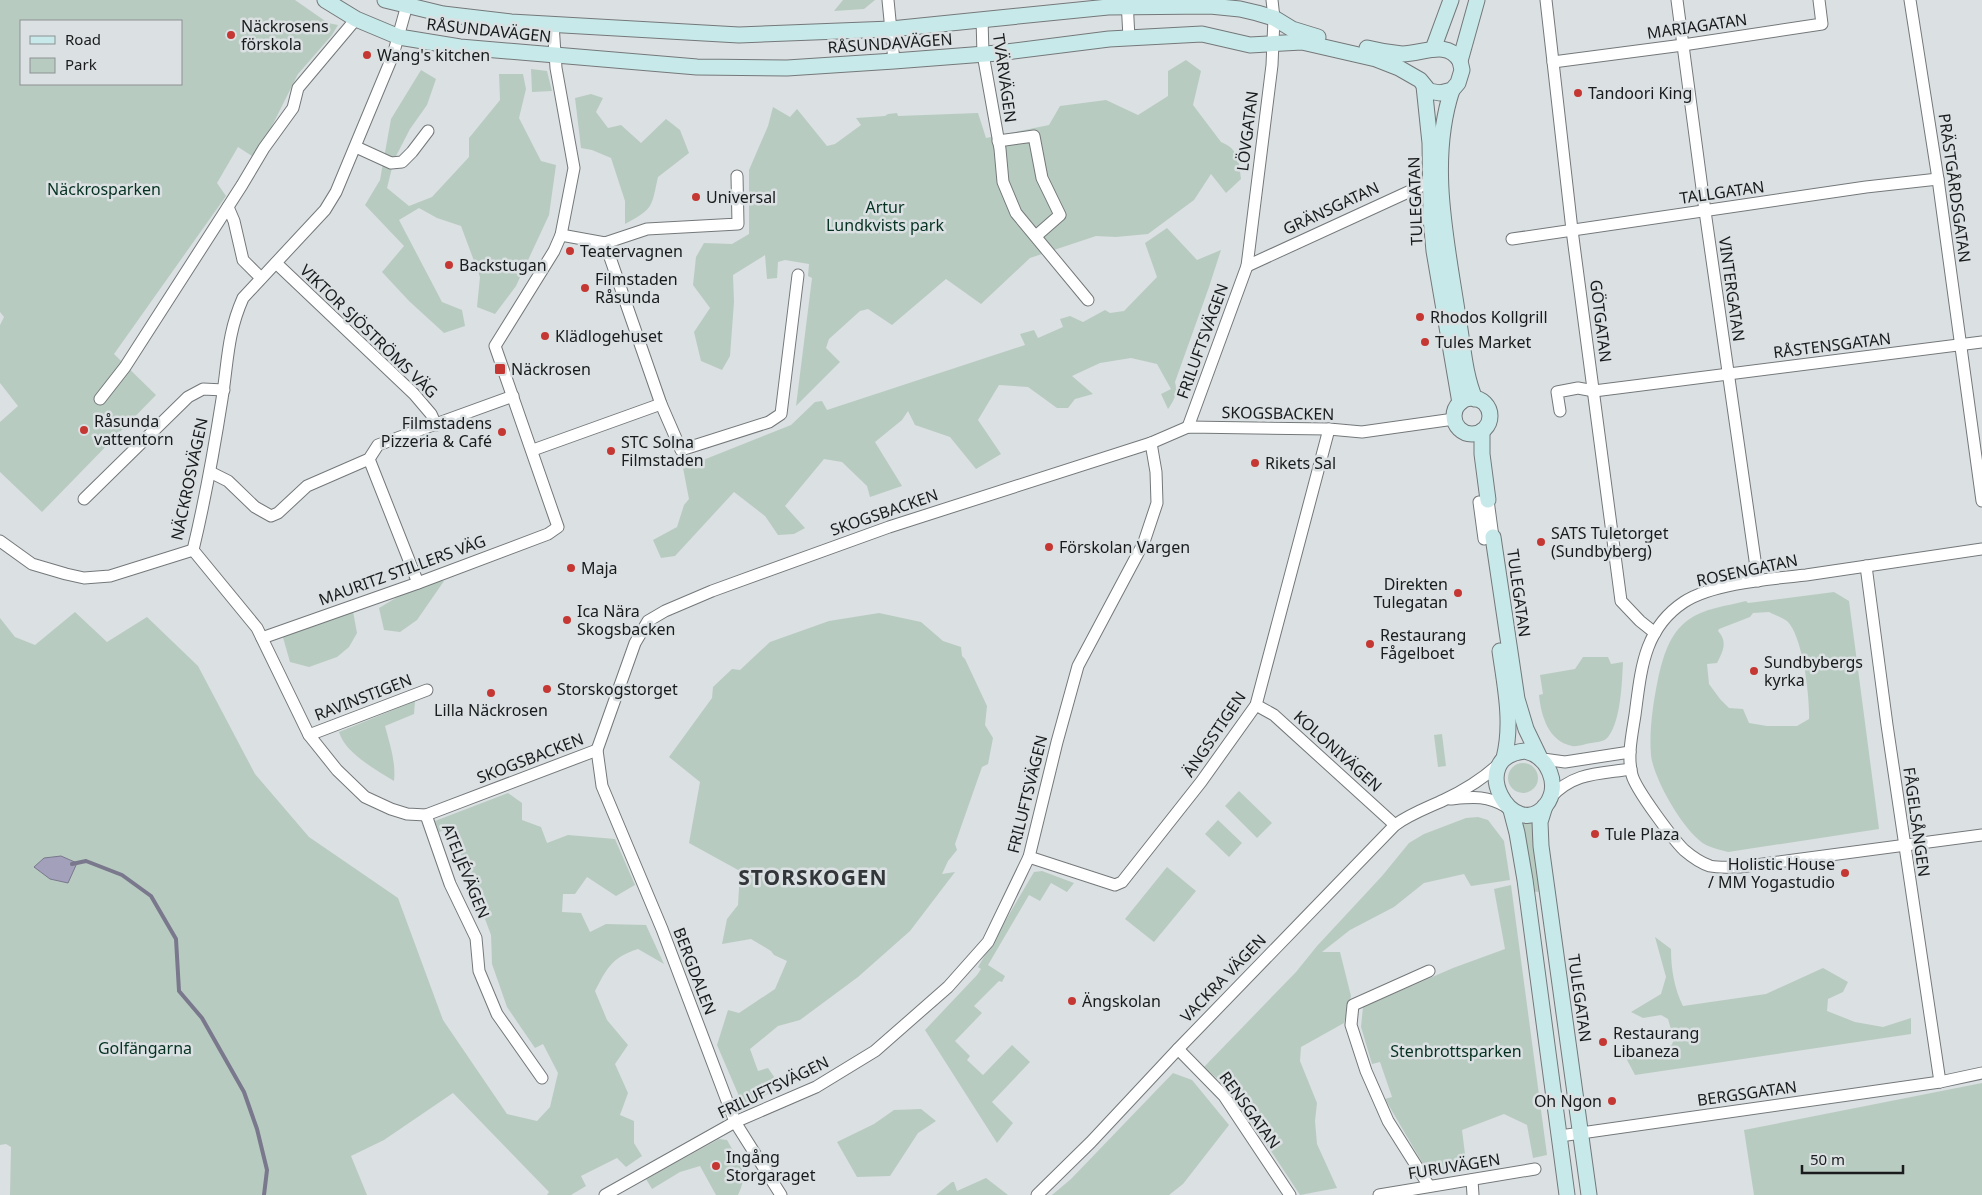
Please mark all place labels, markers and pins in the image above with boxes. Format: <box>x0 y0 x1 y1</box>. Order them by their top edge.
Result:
place label: Näckrosens förskola <box>241 15 329 55</box>
marker: Näckrosens förskola <box>225 29 237 41</box>
place label: Wang's kitchen <box>377 44 490 66</box>
marker: Wang's kitchen <box>361 49 373 61</box>
place label: Tandoori King <box>1588 82 1692 104</box>
marker: Tandoori King <box>1572 87 1584 99</box>
place label: Universal <box>706 186 776 208</box>
marker: Universal <box>690 191 702 203</box>
place label: Teatervagnen <box>580 240 683 262</box>
marker: Teatervagnen <box>564 245 576 257</box>
place label: Backstugan <box>459 254 547 276</box>
marker: Backstugan <box>443 259 455 271</box>
place label: Filmstaden Råsunda <box>595 268 678 308</box>
marker: Filmstaden Råsunda <box>579 282 591 294</box>
place label: Rhodos Kollgrill <box>1430 306 1548 328</box>
marker: Rhodos Kollgrill <box>1414 311 1426 323</box>
place label: Klädlogehuset <box>555 325 663 347</box>
marker: Klädlogehuset <box>539 330 551 342</box>
place label: Tules Market <box>1435 331 1532 353</box>
marker: Tules Market <box>1419 336 1431 348</box>
place label: Näckrosen <box>511 358 591 380</box>
marker: Näckrosen <box>493 362 507 376</box>
place label: Råsunda vattentorn <box>94 410 174 450</box>
place label: Filmstadens Pizzeria & Café <box>381 412 492 452</box>
marker: Råsunda vattentorn <box>78 424 90 436</box>
marker: Filmstadens Pizzeria & Café <box>496 426 508 438</box>
place label: STC Solna Filmstaden <box>621 431 704 471</box>
marker: STC Solna Filmstaden <box>605 445 617 457</box>
place label: Rikets Sal <box>1265 452 1336 474</box>
marker: Rikets Sal <box>1249 457 1261 469</box>
place label: SATS Tuletorget (Sundbyberg) <box>1551 522 1669 562</box>
place label: Förskolan Vargen <box>1059 536 1190 558</box>
marker: SATS Tuletorget (Sundbyberg) <box>1535 536 1547 548</box>
marker: Förskolan Vargen <box>1043 541 1055 553</box>
place label: Maja <box>581 557 618 579</box>
marker: Maja <box>565 562 577 574</box>
place label: Direkten Tulegatan <box>1373 573 1448 613</box>
marker: Direkten Tulegatan <box>1452 587 1464 599</box>
place label: Ica Nära Skogsbacken <box>577 600 675 640</box>
marker: Ica Nära Skogsbacken <box>561 614 573 626</box>
place label: Restaurang Fågelboet <box>1380 624 1466 664</box>
marker: Restaurang Fågelboet <box>1364 638 1376 650</box>
place label: Sundbybergs kyrka <box>1764 651 1863 691</box>
marker: Sundbybergs kyrka <box>1748 665 1760 677</box>
place label: Storskogstorget <box>557 678 678 700</box>
marker: Storskogstorget <box>541 683 553 695</box>
marker: Lilla Näckrosen <box>485 687 497 699</box>
place label: Lilla Näckrosen <box>434 699 548 721</box>
place label: Tule Plaza <box>1605 823 1680 845</box>
marker: Tule Plaza <box>1589 828 1601 840</box>
place label: Holistic House / MM Yogastudio <box>1708 853 1835 893</box>
marker: Holistic House / MM Yogastudio <box>1839 867 1851 879</box>
place label: Ängskolan <box>1082 990 1161 1012</box>
marker: Ängskolan <box>1066 995 1078 1007</box>
place label: Restaurang Libaneza <box>1613 1022 1699 1062</box>
marker: Restaurang Libaneza <box>1597 1036 1609 1048</box>
place label: Oh Ngon <box>1534 1090 1602 1112</box>
marker: Oh Ngon <box>1606 1095 1618 1107</box>
place label: Ingång Storgaraget <box>726 1146 816 1186</box>
marker: Ingång Storgaraget <box>710 1160 722 1172</box>

